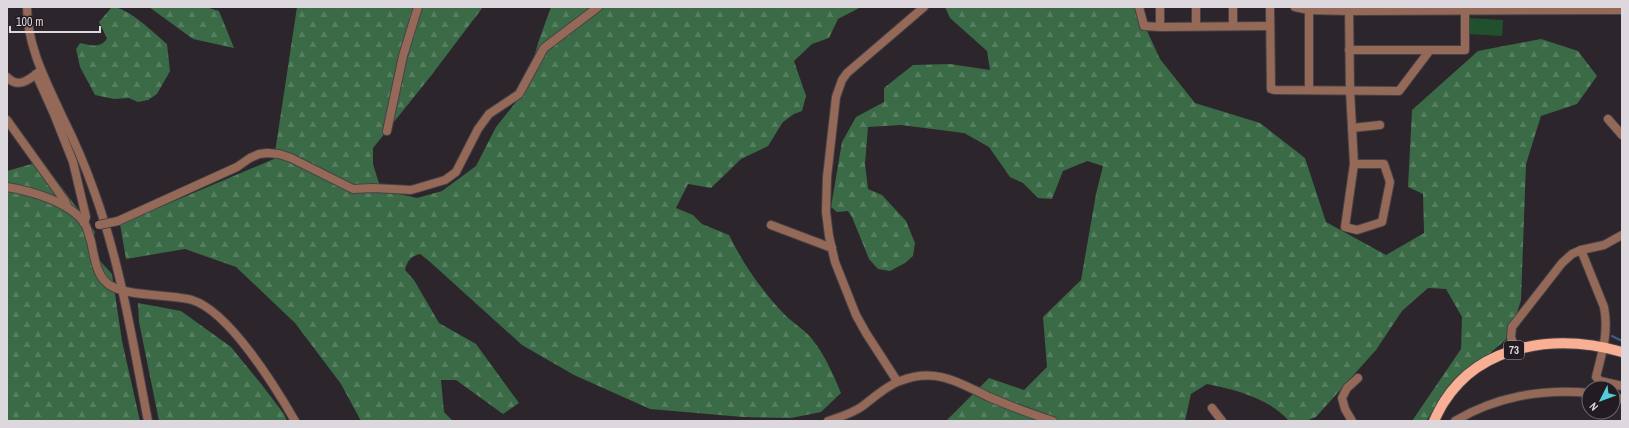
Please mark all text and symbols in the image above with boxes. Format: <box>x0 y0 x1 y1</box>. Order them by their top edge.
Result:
scale bar <box>10 8 100 34</box>
text: 100 m <box>16 14 43 30</box>
road number: 73 <box>1504 341 1524 359</box>
north arrow <box>1581 380 1621 420</box>
text: N <box>1586 400 1601 414</box>

